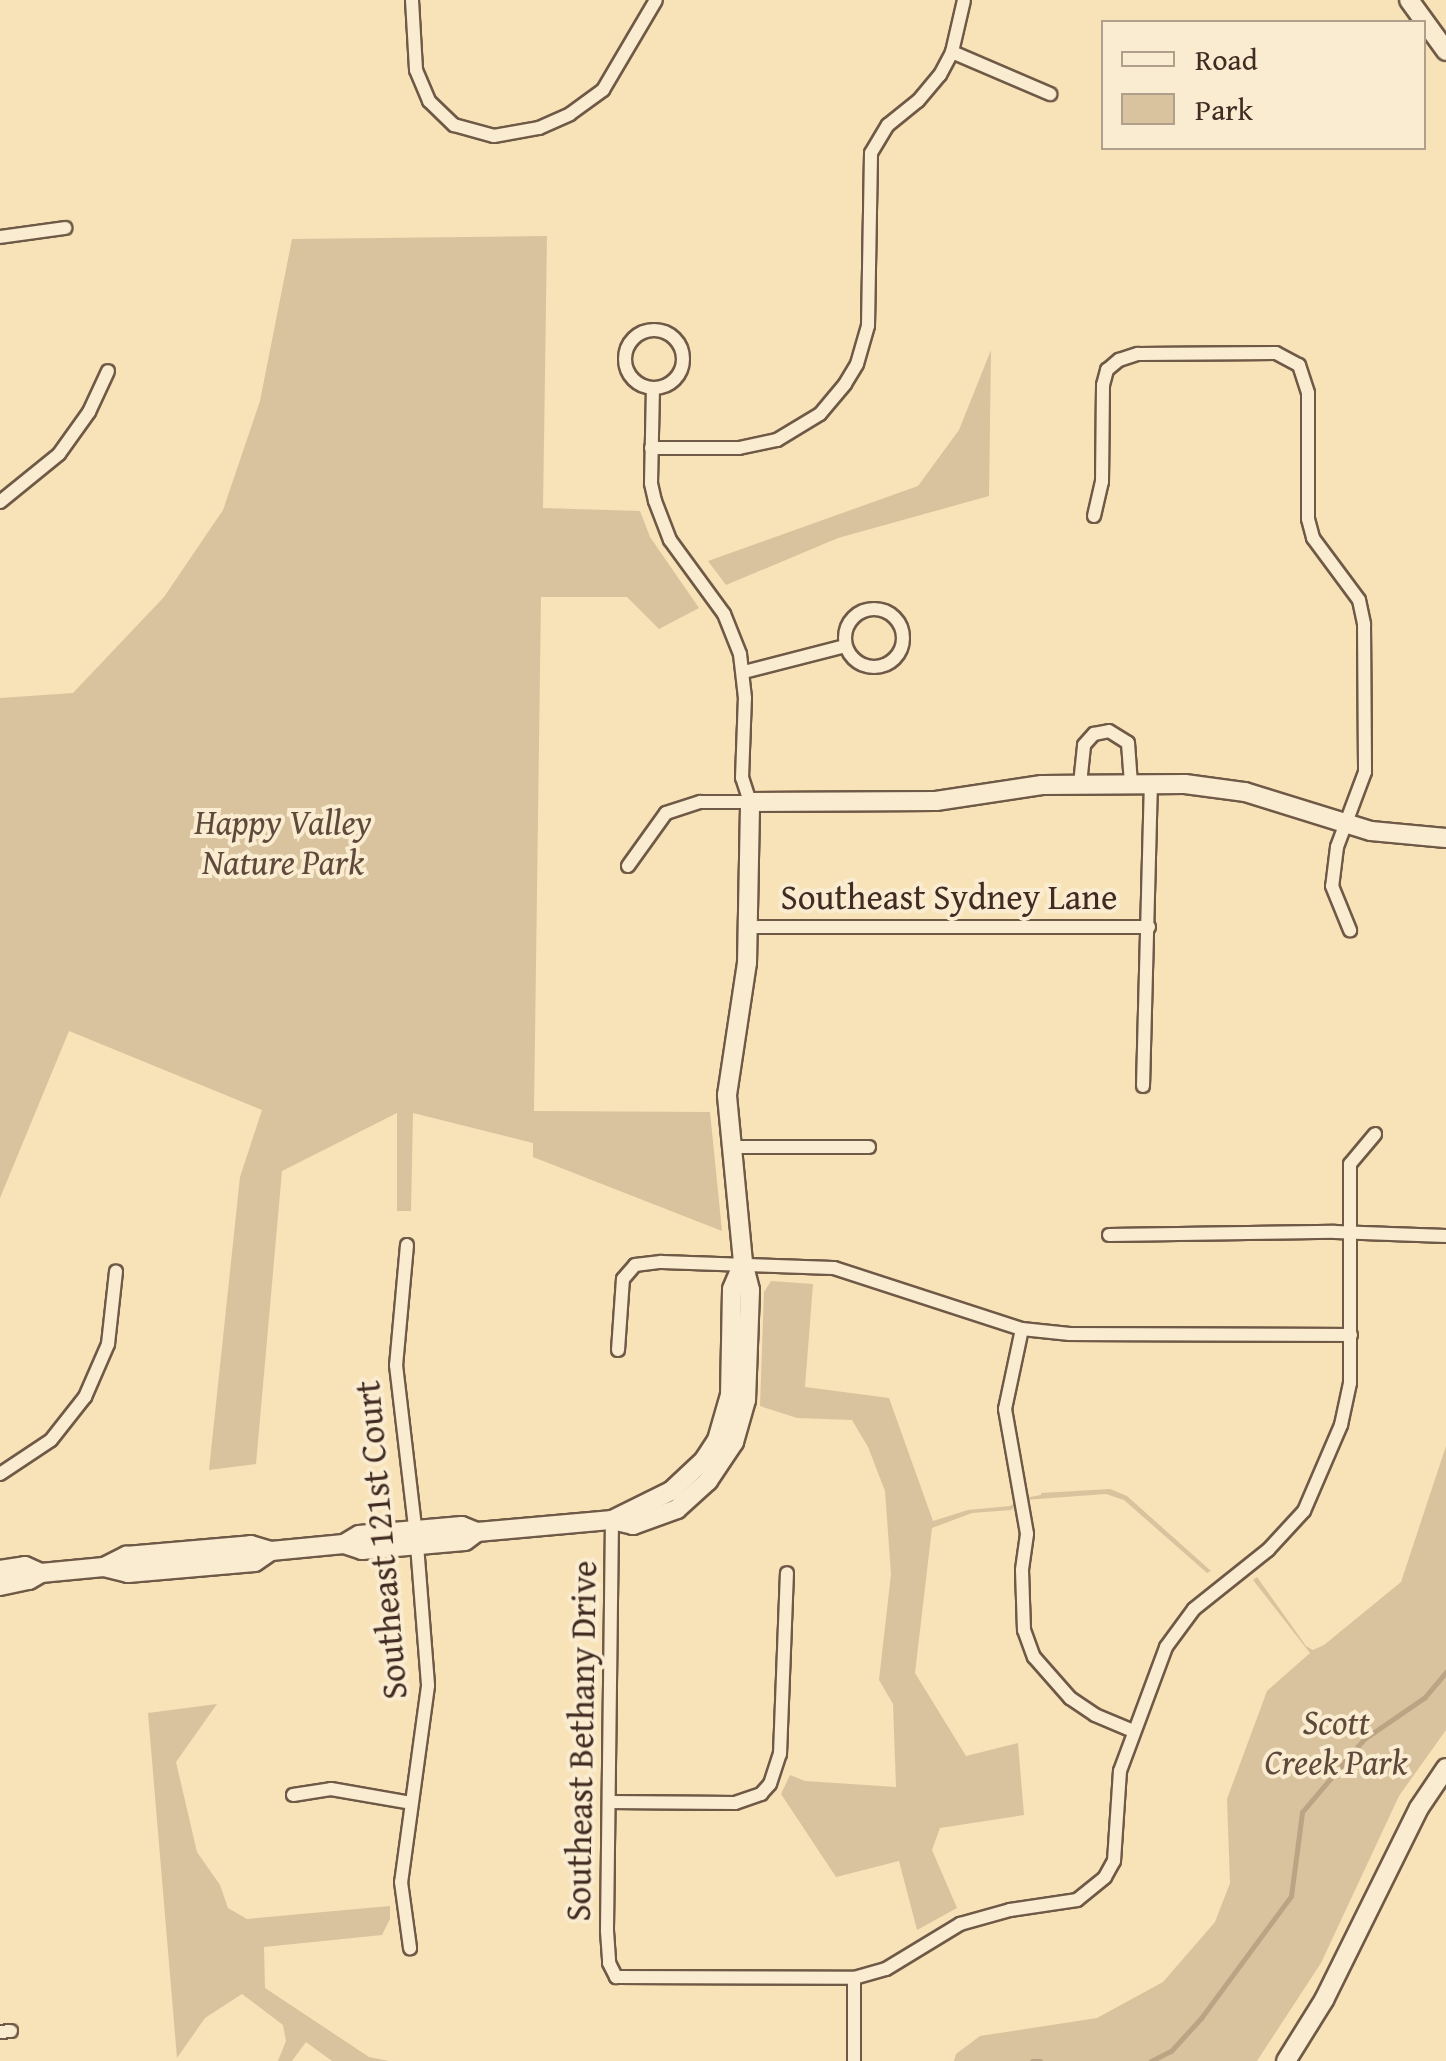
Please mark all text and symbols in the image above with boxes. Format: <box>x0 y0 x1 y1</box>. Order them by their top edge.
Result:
legend <box>1101 20 1426 150</box>
text: Road <box>1195 37 1258 81</box>
text: Park <box>1195 87 1253 131</box>
park label: Happy Valley Nature Park <box>194 801 372 883</box>
street label: Southeast Sydney Lane <box>781 876 1117 918</box>
street label: Southeast 121st Court <box>346 1379 416 1701</box>
street label: Southeast Bethany Drive <box>557 1560 605 1922</box>
park label: Scott Creek Park <box>1265 1701 1407 1783</box>

